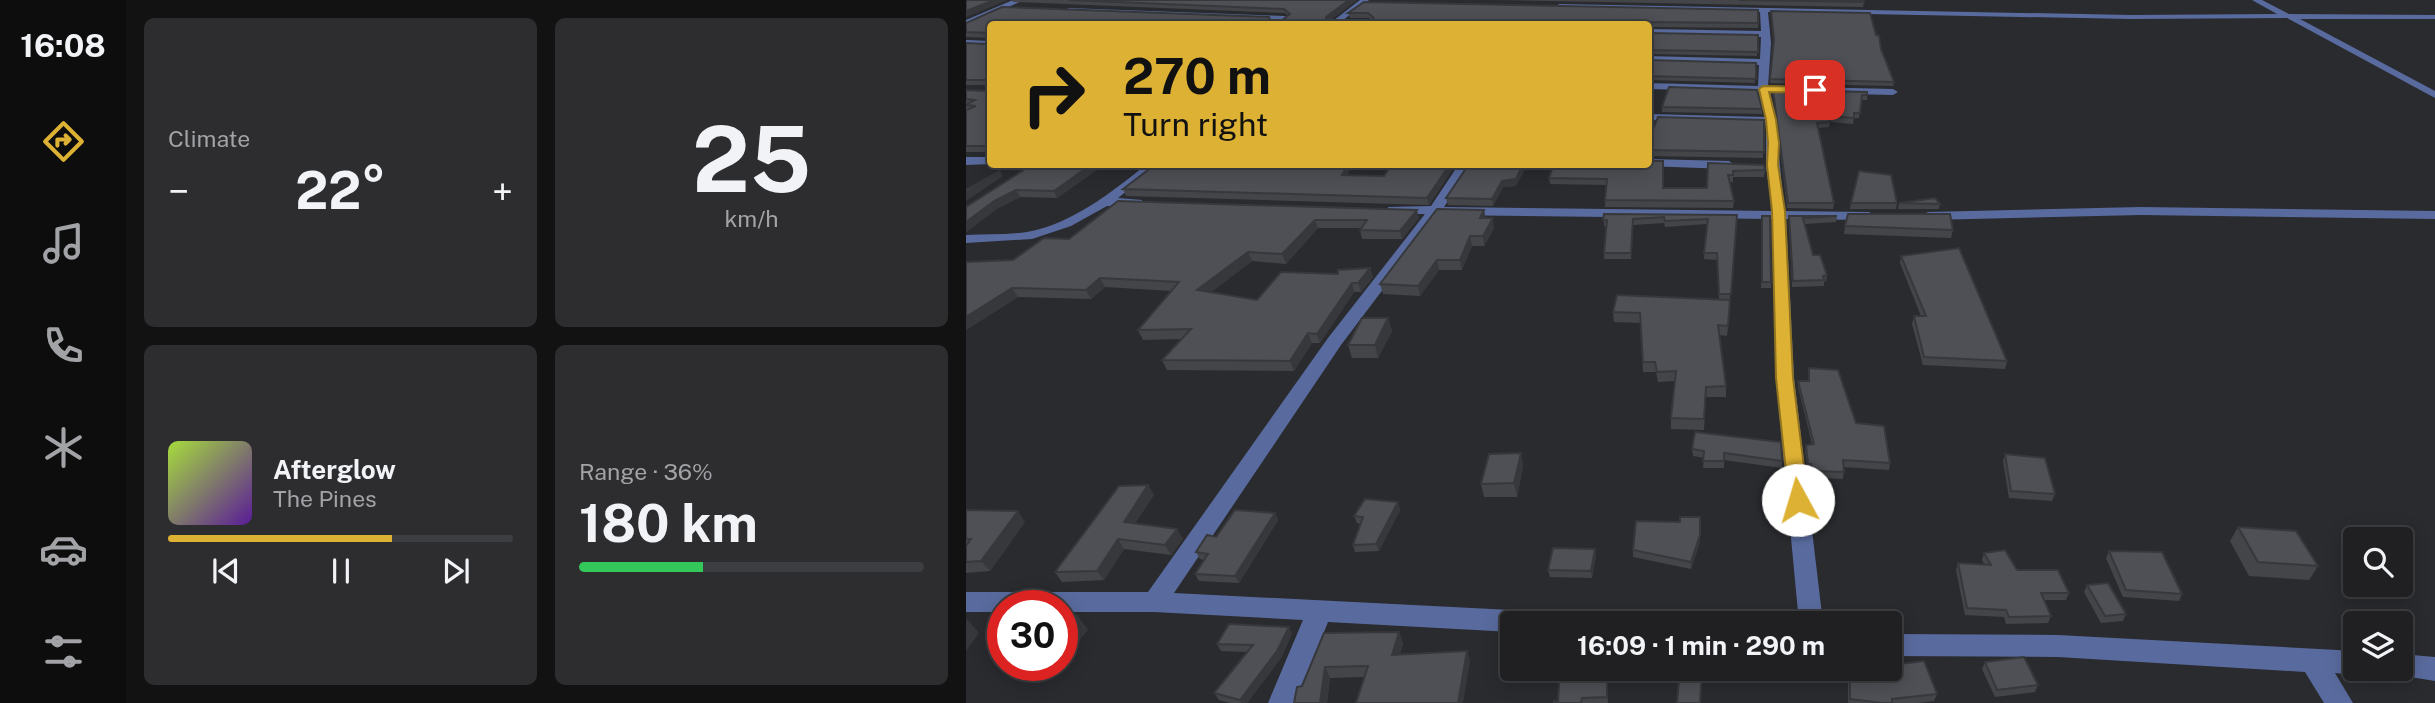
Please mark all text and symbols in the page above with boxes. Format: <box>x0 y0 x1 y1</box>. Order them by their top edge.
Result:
text: 16:08 <box>20 27 106 64</box>
text: 270 m <box>1123 47 1271 105</box>
icon: right <box>1008 49 1099 140</box>
pin <box>1785 60 1845 120</box>
icon: arrive <box>1796 71 1834 109</box>
text: 25 <box>692 106 811 212</box>
text: Turn right <box>1123 106 1268 143</box>
icon: directions <box>39 117 88 166</box>
text: Climate <box>168 125 250 152</box>
text: 22° <box>295 160 386 221</box>
text: − <box>168 169 189 214</box>
text: + <box>492 169 513 214</box>
text: km/h <box>724 205 779 232</box>
icon: music <box>39 219 88 268</box>
icon: phone <box>39 321 88 370</box>
icon: climate <box>39 423 88 472</box>
text: Afterglow <box>273 454 396 485</box>
text: Range · 36% <box>579 458 713 485</box>
position arrow <box>1761 463 1835 537</box>
text: The Pines <box>273 485 377 512</box>
text: 180 km <box>579 493 758 554</box>
icon: car <box>39 525 88 574</box>
map controls <box>2343 527 2413 681</box>
button: search <box>2343 527 2413 597</box>
icon: previous <box>207 552 245 590</box>
icon: pause <box>322 552 360 590</box>
icon: next <box>437 552 475 590</box>
speed limit sign: 30 <box>987 590 1078 681</box>
button: layers <box>2343 611 2413 681</box>
icon: filters <box>39 627 88 676</box>
text: 16:09 · 1 min · 290 m <box>1577 630 1825 661</box>

